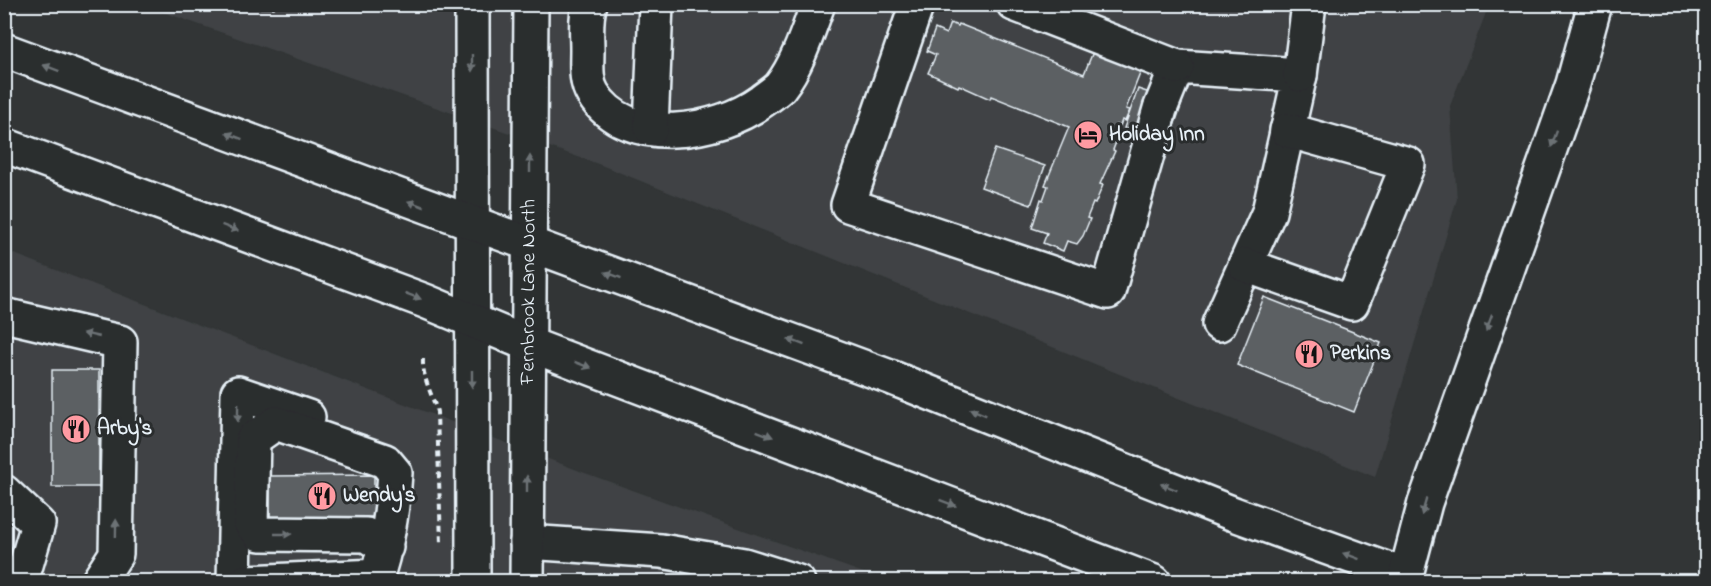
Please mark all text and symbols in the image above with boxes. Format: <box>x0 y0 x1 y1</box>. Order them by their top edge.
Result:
one-way arrow <box>467 53 477 72</box>
one-way arrow <box>42 62 60 72</box>
hotel icon: Holiday Inn <box>1072 119 1104 151</box>
place label: Holiday Inn <box>1109 120 1205 152</box>
one-way arrow <box>224 131 242 141</box>
one-way arrow <box>1548 131 1558 149</box>
one-way arrow <box>525 155 535 174</box>
one-way arrow <box>407 198 425 208</box>
street label: Fernbrook Lane North <box>513 199 545 386</box>
one-way arrow <box>221 224 239 234</box>
one-way arrow <box>604 269 622 279</box>
one-way arrow <box>404 292 422 302</box>
one-way arrow <box>1483 314 1493 332</box>
one-way arrow <box>81 330 100 339</box>
one-way arrow <box>786 337 804 347</box>
restaurant icon: Perkins <box>1293 338 1325 370</box>
place label: Perkins <box>1330 339 1391 369</box>
one-way arrow <box>574 361 592 370</box>
one-way arrow <box>467 370 477 389</box>
one-way arrow <box>233 404 243 423</box>
one-way arrow <box>968 407 986 417</box>
restaurant icon: Arby's <box>60 413 92 445</box>
place label: Arby's <box>97 414 152 446</box>
one-way arrow <box>757 429 775 439</box>
one-way arrow <box>522 474 532 493</box>
restaurant icon: Wendy's <box>306 480 338 512</box>
place label: Wendy's <box>343 481 416 513</box>
one-way arrow <box>1159 482 1177 492</box>
one-way arrow <box>1419 498 1428 516</box>
one-way arrow <box>939 499 957 508</box>
one-way arrow <box>112 519 121 538</box>
one-way arrow <box>273 529 292 539</box>
one-way arrow <box>1342 551 1360 561</box>

